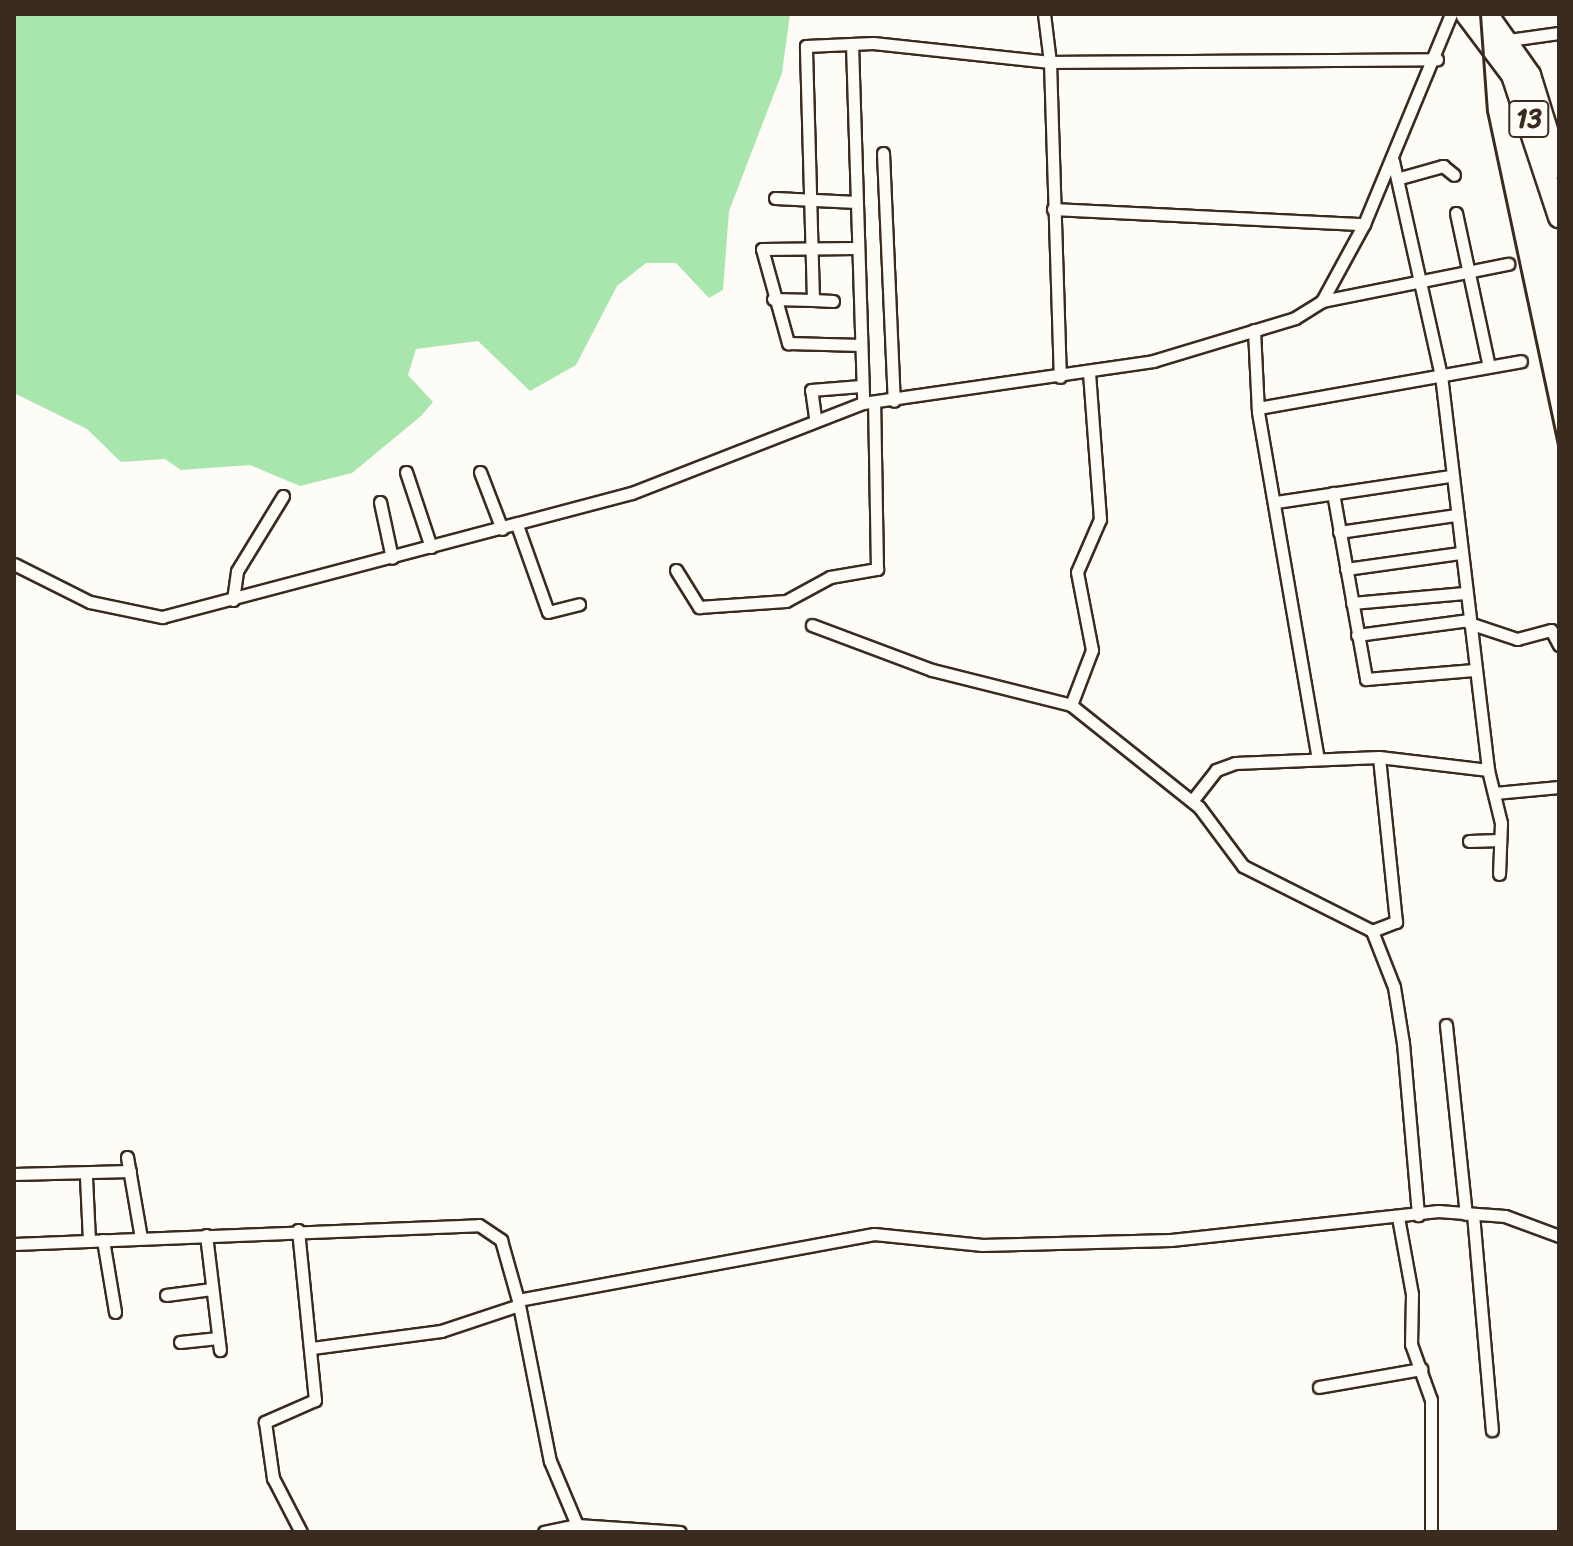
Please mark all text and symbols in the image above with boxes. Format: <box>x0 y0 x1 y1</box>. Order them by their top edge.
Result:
road number: 13 <box>1507 97 1551 141</box>

